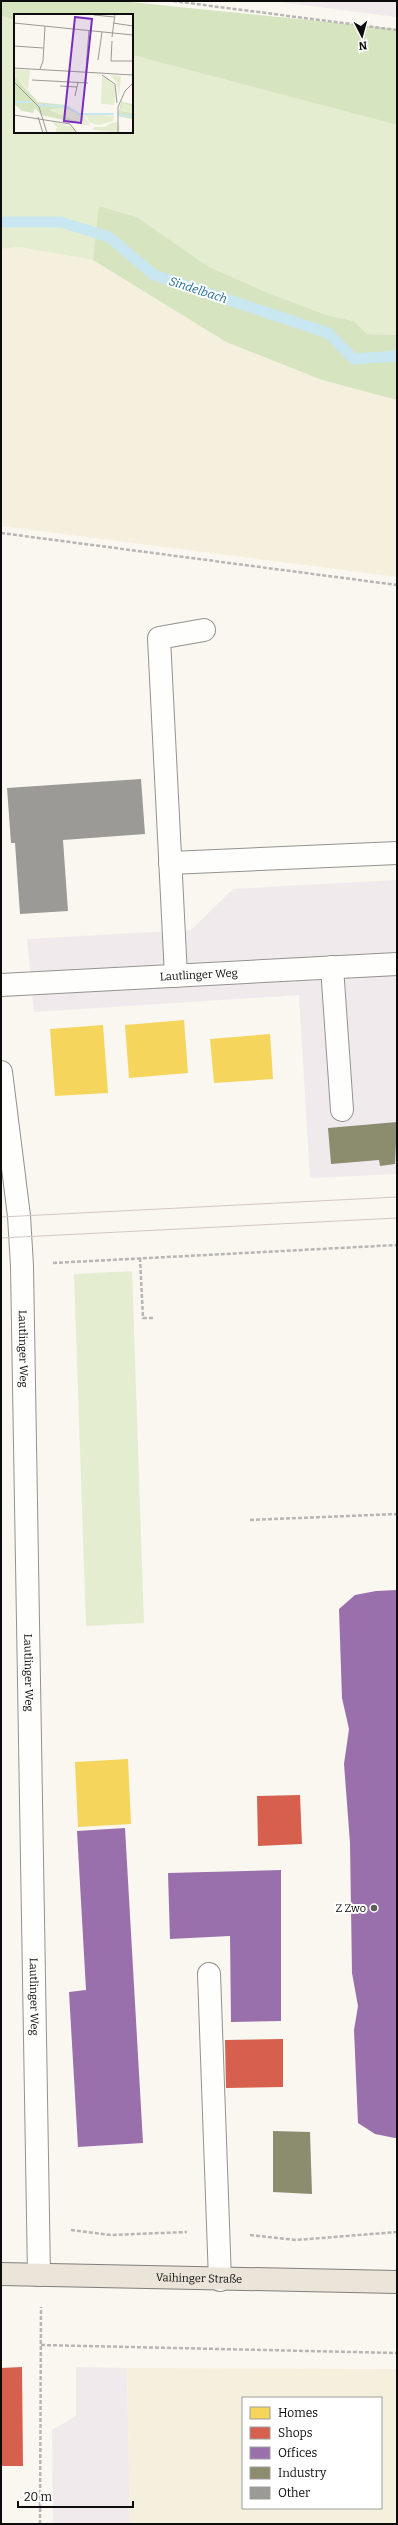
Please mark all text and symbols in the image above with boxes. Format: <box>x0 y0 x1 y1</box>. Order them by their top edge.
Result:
inset map <box>14 14 133 133</box>
north arrow <box>342 16 382 56</box>
text: N <box>358 39 368 52</box>
water label: Sindelbach <box>167 274 229 306</box>
street label: Lautlinger Weg <box>159 966 238 983</box>
street label: Lautlinger Weg <box>16 1310 31 1388</box>
street label: Lautlinger Weg <box>22 1634 36 1712</box>
place label: Z Zwo <box>336 1902 366 1915</box>
marker: Z Zwo <box>369 1903 379 1913</box>
street label: Lautlinger Weg <box>27 1958 41 2036</box>
street label: Vaihinger Straße <box>156 2271 242 2285</box>
legend <box>242 2397 382 2509</box>
text: Homes <box>278 2406 318 2420</box>
text: Shops <box>278 2426 313 2440</box>
text: Offices <box>278 2446 317 2460</box>
text: Industry <box>278 2466 327 2480</box>
scale bar <box>18 2483 133 2509</box>
text: Other <box>278 2486 311 2500</box>
text: 20 m <box>24 2490 53 2504</box>

